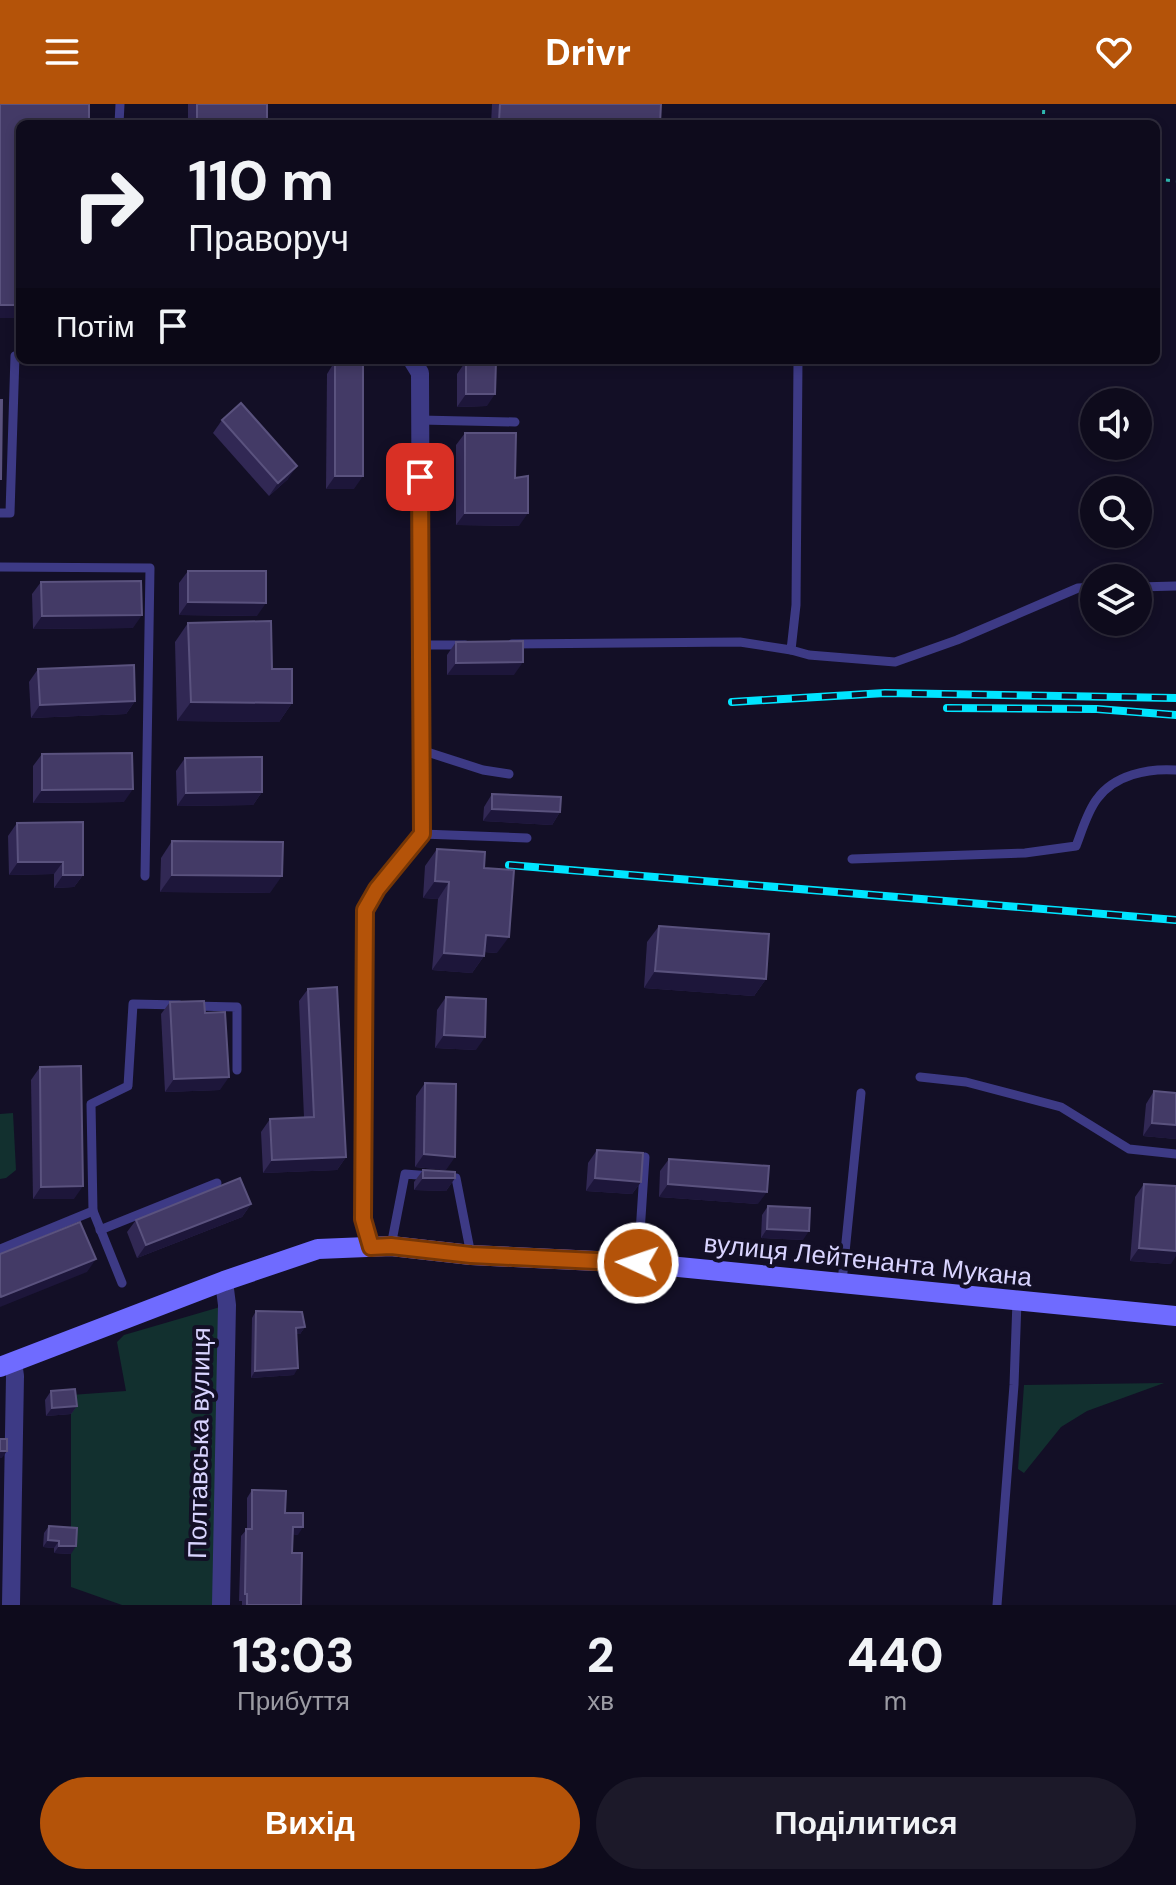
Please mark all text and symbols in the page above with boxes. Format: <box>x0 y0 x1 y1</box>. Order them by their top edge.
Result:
text: Drivr <box>545 29 631 76</box>
icon: menu <box>40 30 84 74</box>
icon: heart <box>1092 30 1136 74</box>
text: 110 m <box>188 144 334 217</box>
icon: right <box>56 152 160 256</box>
text: Праворуч <box>188 215 349 262</box>
icon: arrive <box>151 304 195 348</box>
text: Потім <box>56 307 135 346</box>
map controls <box>1080 388 1152 636</box>
button: sound <box>1080 388 1152 460</box>
pin <box>386 443 454 511</box>
icon: arrive <box>398 455 442 499</box>
button: search <box>1080 476 1152 548</box>
button: layers <box>1080 564 1152 636</box>
position arrow <box>596 1221 680 1305</box>
street label: вулиця Лейтенанта Мукана <box>702 1226 1034 1294</box>
street label: Полтавська вулиця <box>180 1327 218 1559</box>
text: 13:03 <box>232 1624 354 1687</box>
text: 2 <box>587 1624 615 1687</box>
text: 440 <box>847 1624 944 1687</box>
text: Прибуття <box>237 1684 350 1718</box>
text: хв <box>587 1684 614 1718</box>
text: m <box>884 1684 907 1718</box>
button: Вихід <box>40 1777 580 1869</box>
button: Поділитися <box>596 1777 1136 1869</box>

